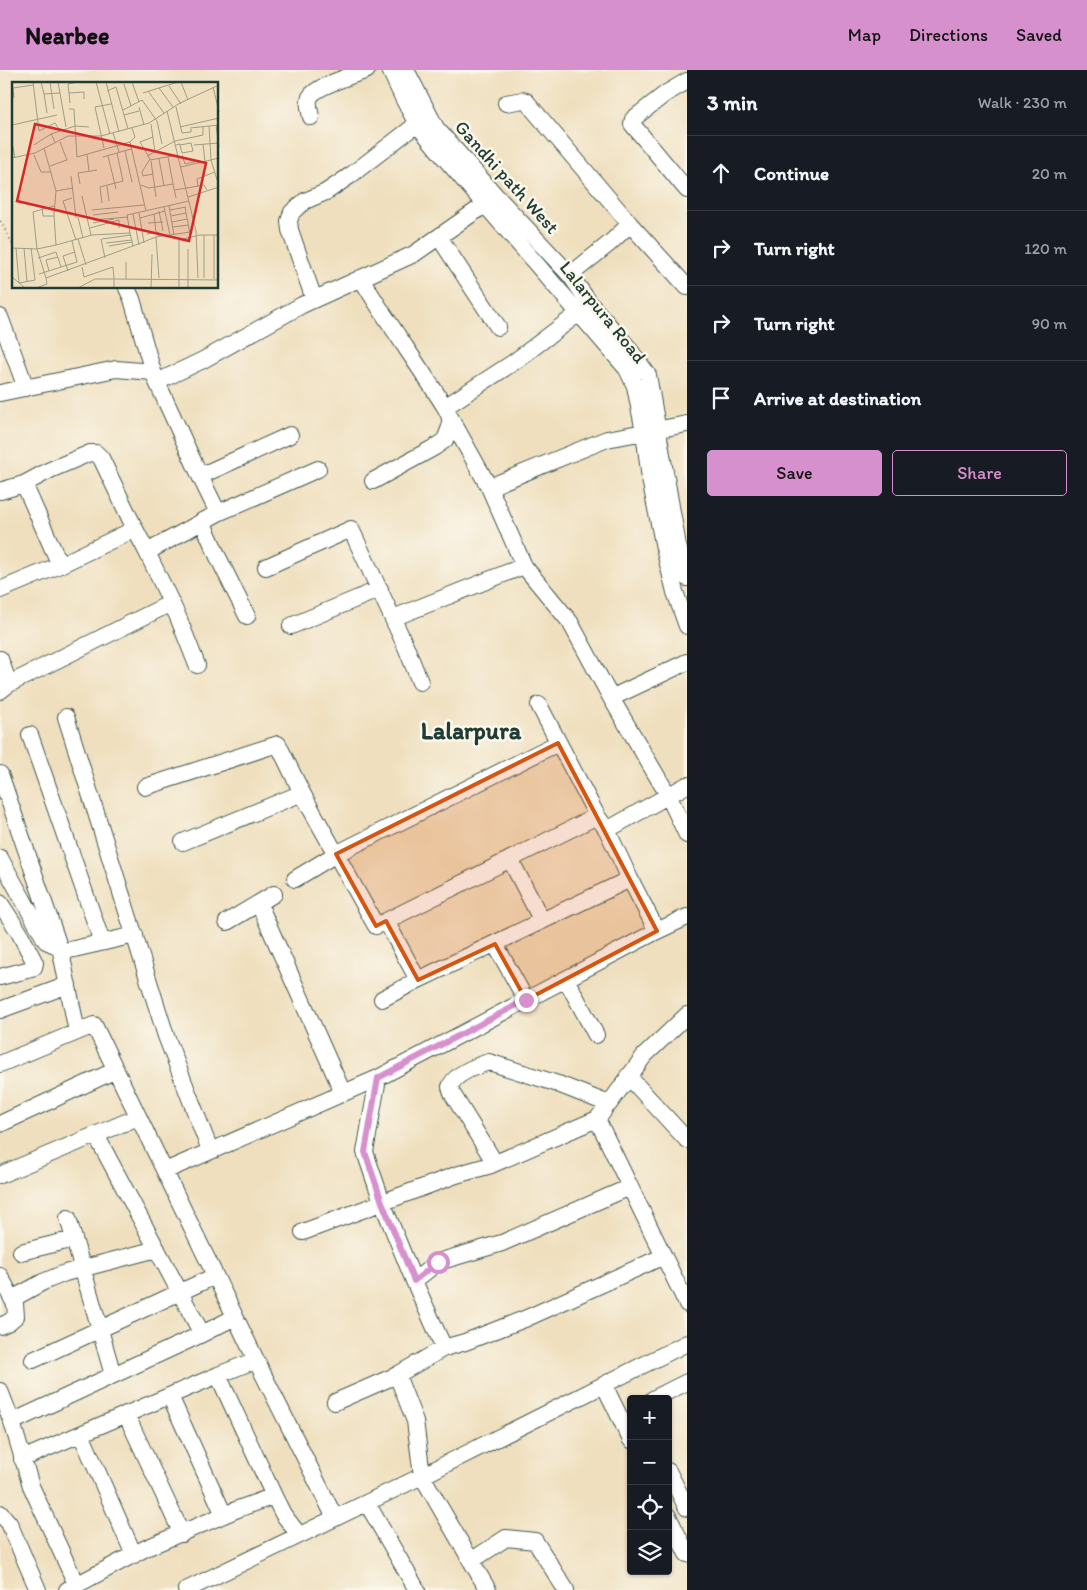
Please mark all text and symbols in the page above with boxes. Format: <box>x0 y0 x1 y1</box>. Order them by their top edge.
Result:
text: Nearbee <box>25 21 109 50</box>
text: Map <box>848 24 881 46</box>
text: Directions <box>909 24 988 46</box>
text: Saved <box>1016 24 1062 46</box>
inset map <box>12 82 219 289</box>
text: 3 min <box>707 90 757 115</box>
text: Walk · 230 m <box>978 93 1067 112</box>
street label: Gandhi path West <box>450 116 564 238</box>
icon: ahead <box>707 159 735 187</box>
text: Continue <box>754 162 829 185</box>
text: 20 m <box>1032 164 1067 183</box>
icon: right <box>707 234 735 262</box>
text: Turn right <box>754 237 835 260</box>
text: 120 m <box>1024 239 1067 258</box>
street label: Lalarpura Road <box>555 256 651 368</box>
icon: right <box>707 309 735 337</box>
text: Turn right <box>754 312 835 335</box>
text: 90 m <box>1032 314 1067 333</box>
icon: arrive <box>707 384 735 412</box>
text: Arrive at destination <box>754 387 921 410</box>
button: Save <box>707 450 882 496</box>
button: Share <box>892 450 1067 496</box>
district label: Lalarpura <box>421 716 522 746</box>
route end <box>515 989 538 1012</box>
route start <box>427 1251 450 1274</box>
map controls <box>627 1395 672 1575</box>
button: + <box>627 1395 672 1440</box>
button: − <box>627 1440 672 1485</box>
button: locate <box>627 1485 672 1530</box>
button: layers <box>627 1530 672 1575</box>

